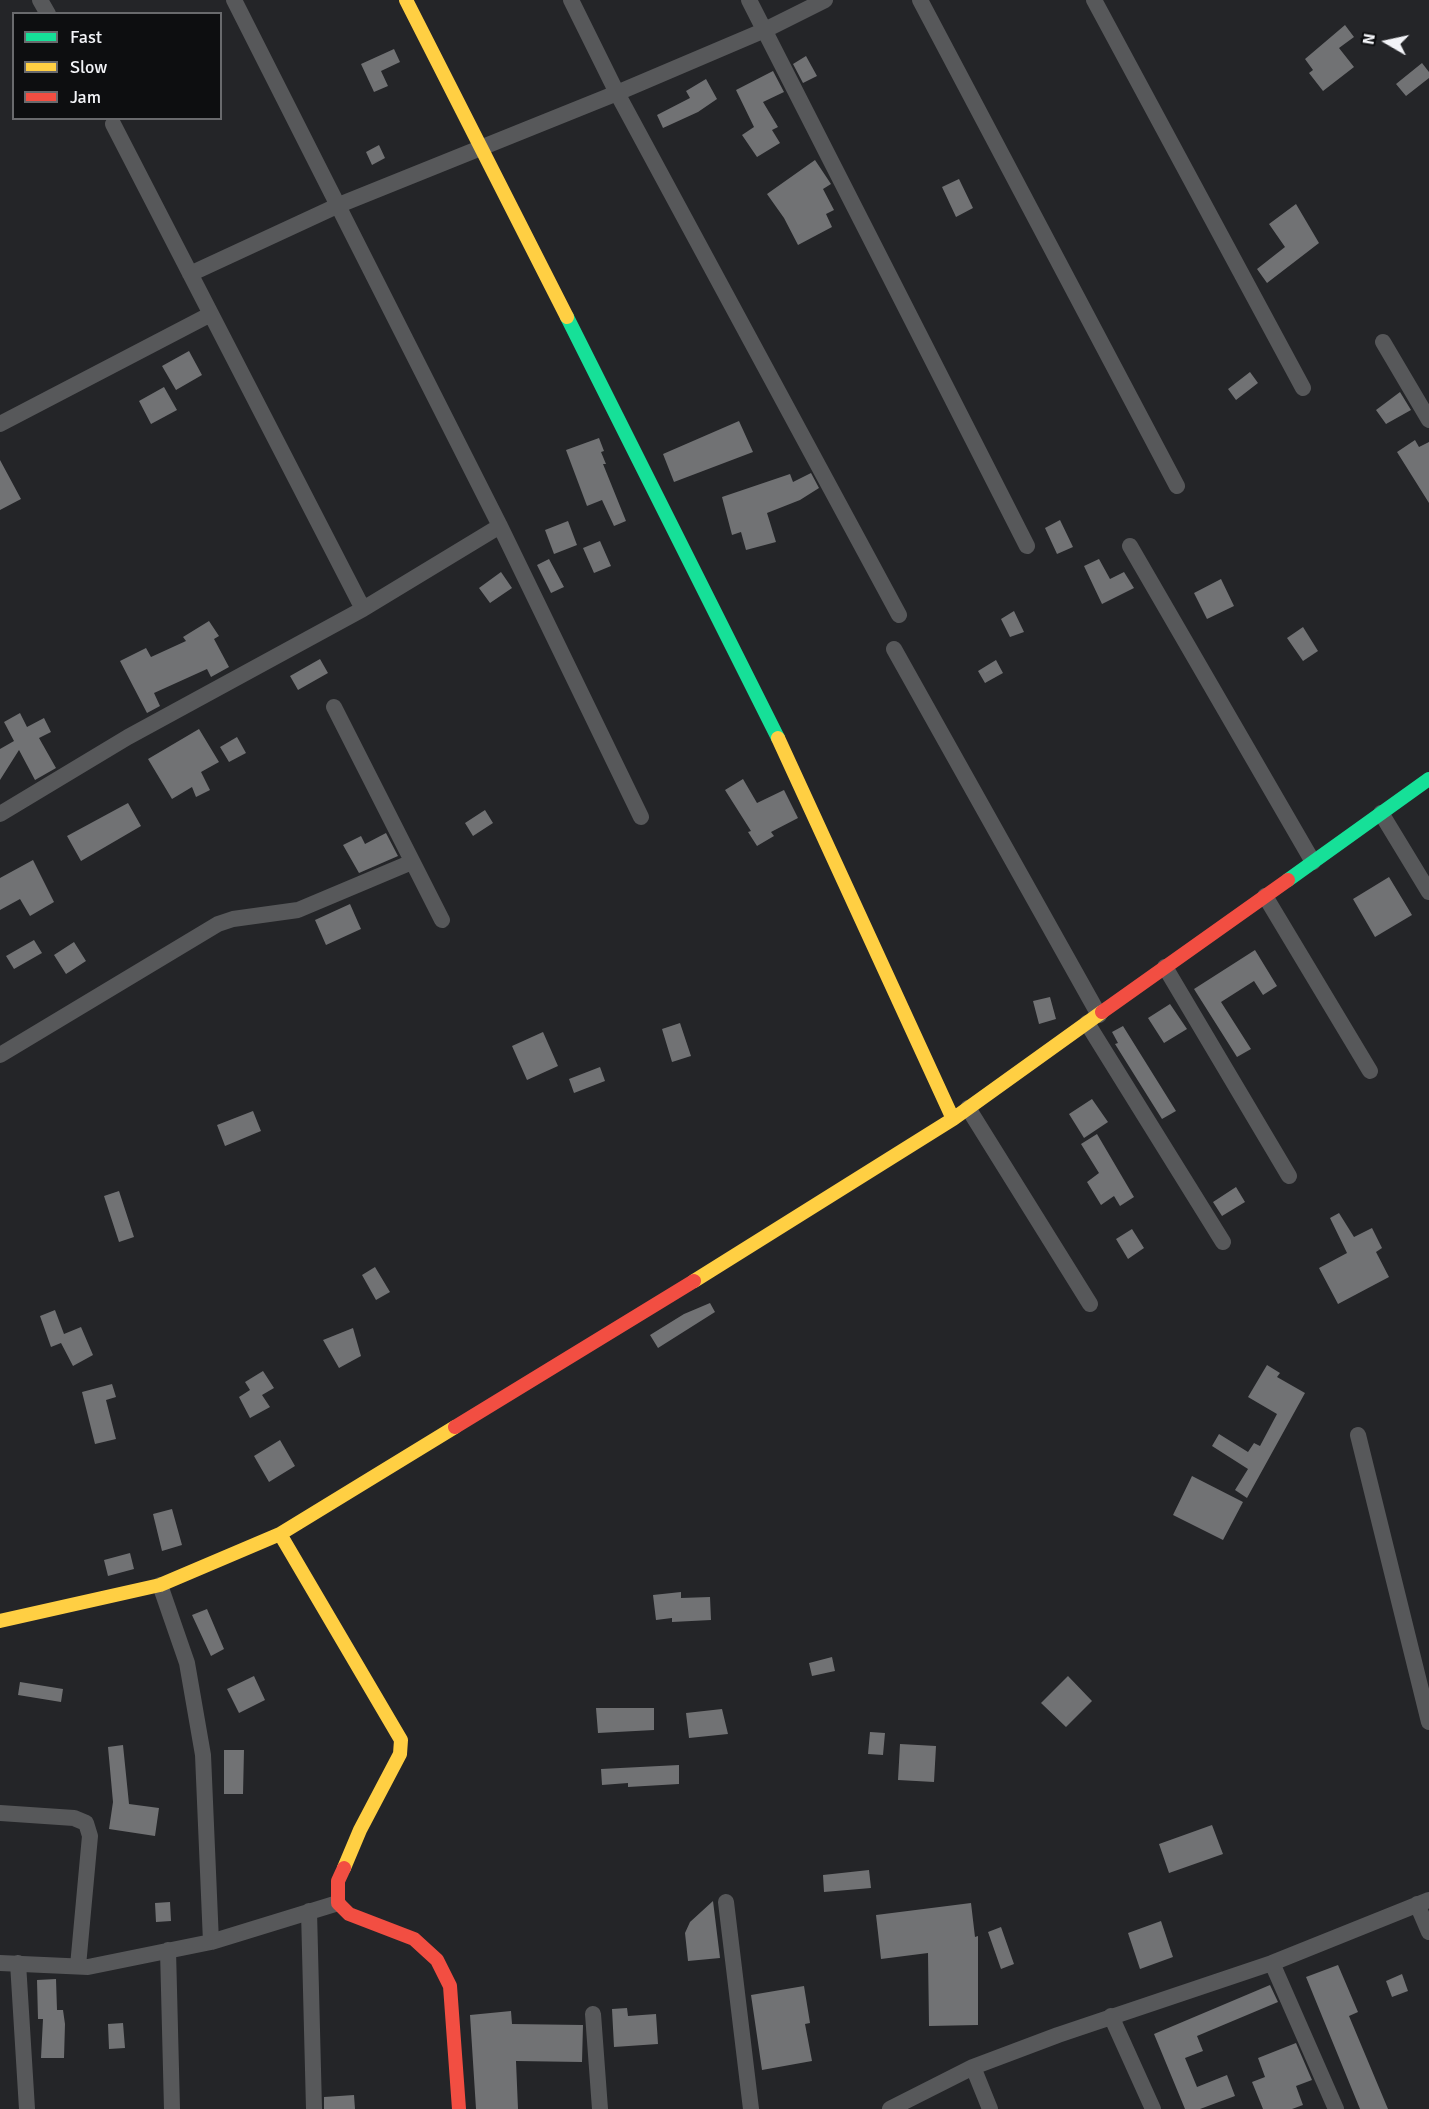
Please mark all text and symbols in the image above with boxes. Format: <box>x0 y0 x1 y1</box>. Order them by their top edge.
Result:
legend <box>12 12 222 120</box>
north arrow <box>1357 12 1417 72</box>
text: Fast <box>70 26 102 48</box>
text: N <box>1358 32 1380 46</box>
text: Slow <box>70 56 107 78</box>
text: Jam <box>70 86 101 108</box>

